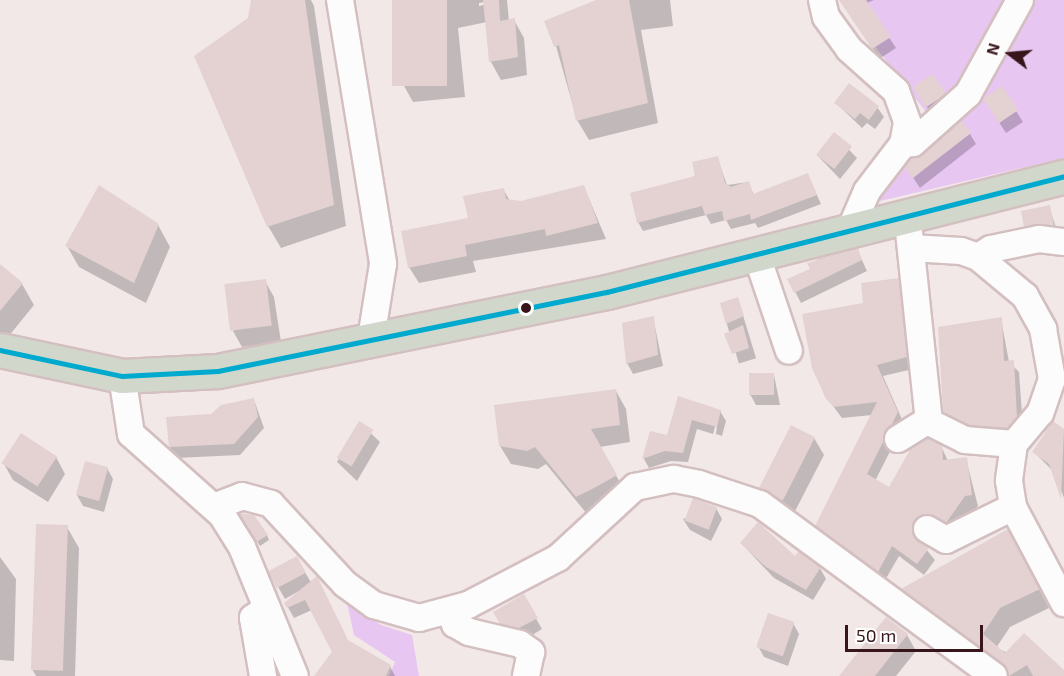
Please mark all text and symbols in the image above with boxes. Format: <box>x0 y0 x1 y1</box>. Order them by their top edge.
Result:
north arrow <box>980 24 1040 84</box>
text: N <box>981 41 1003 57</box>
unlabelled marker <box>520 302 532 314</box>
scale bar <box>848 613 986 651</box>
text: 50 m <box>856 624 896 646</box>

